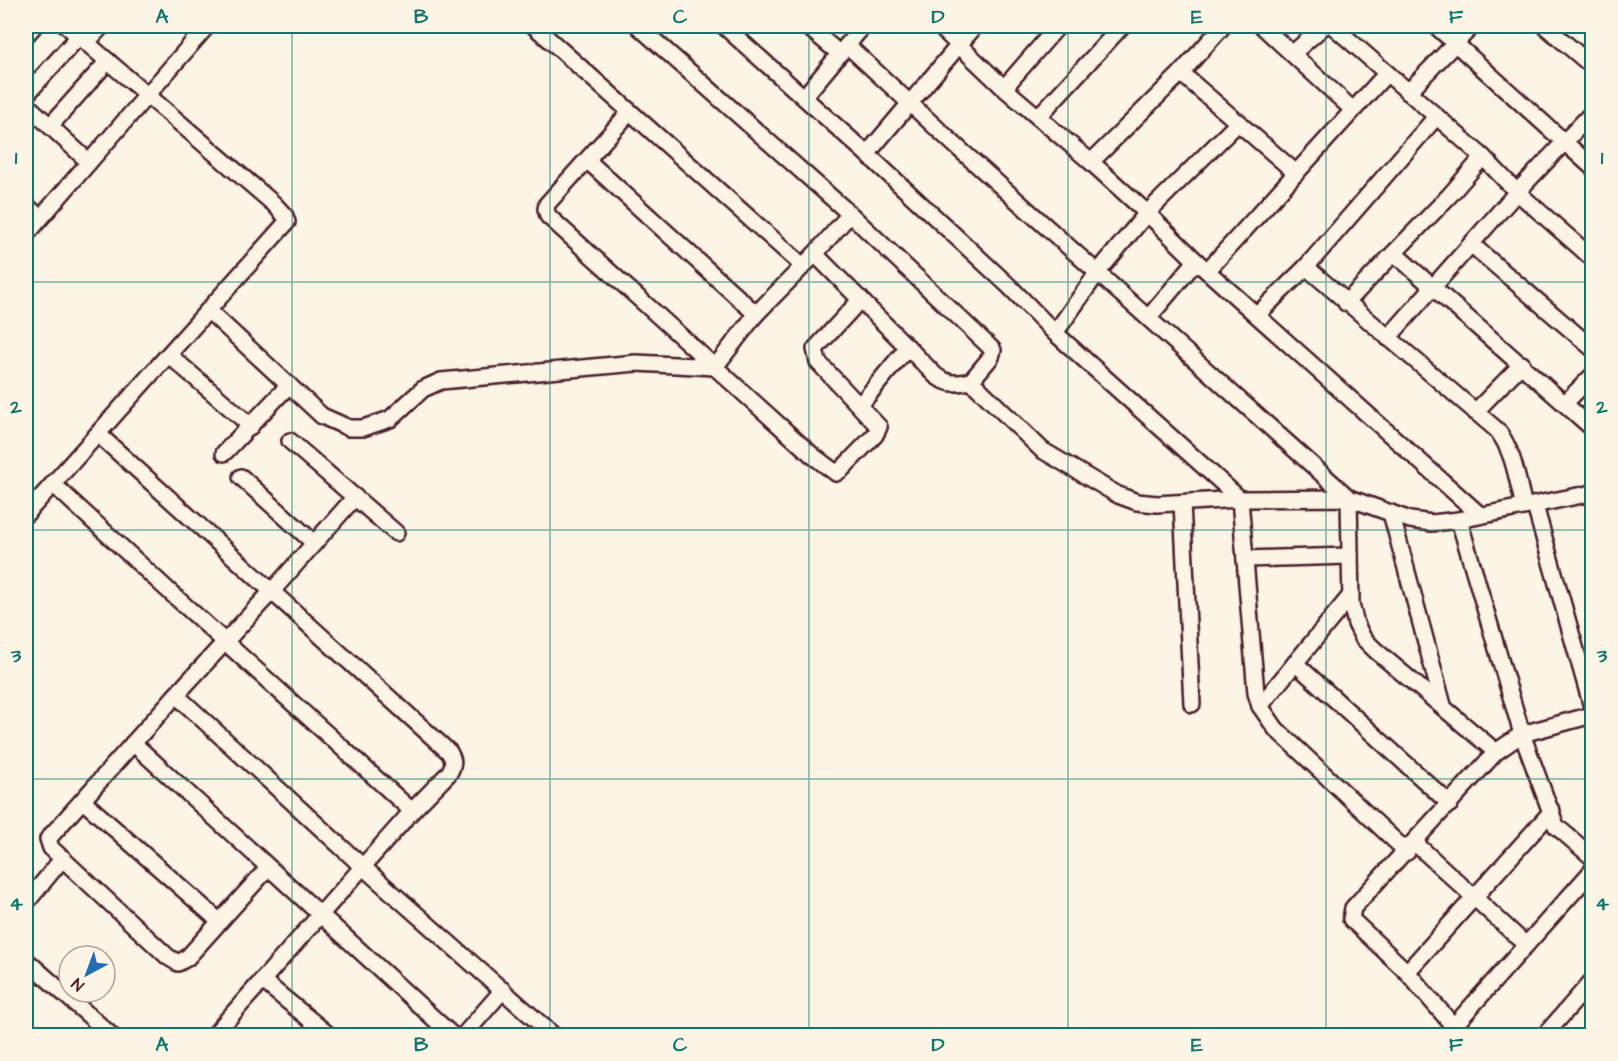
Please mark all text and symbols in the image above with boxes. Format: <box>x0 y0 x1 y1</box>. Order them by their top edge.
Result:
text: A <box>156 3 169 31</box>
text: B <box>414 3 429 31</box>
text: C <box>673 3 688 31</box>
text: D <box>932 3 945 31</box>
text: E <box>1191 3 1203 31</box>
text: F <box>1449 3 1464 31</box>
text: 1 <box>15 144 18 172</box>
text: 1 <box>1601 144 1604 172</box>
text: 2 <box>9 393 22 421</box>
text: 2 <box>1595 393 1608 421</box>
text: 3 <box>10 642 22 670</box>
text: 3 <box>1596 642 1608 670</box>
text: 4 <box>9 890 23 918</box>
text: 4 <box>1595 890 1609 918</box>
north arrow <box>57 944 117 1004</box>
text: N <box>67 973 89 996</box>
text: A <box>156 1031 169 1059</box>
text: B <box>414 1031 429 1059</box>
text: C <box>673 1031 688 1059</box>
text: D <box>932 1031 945 1059</box>
text: E <box>1191 1031 1203 1059</box>
text: F <box>1449 1031 1464 1059</box>

